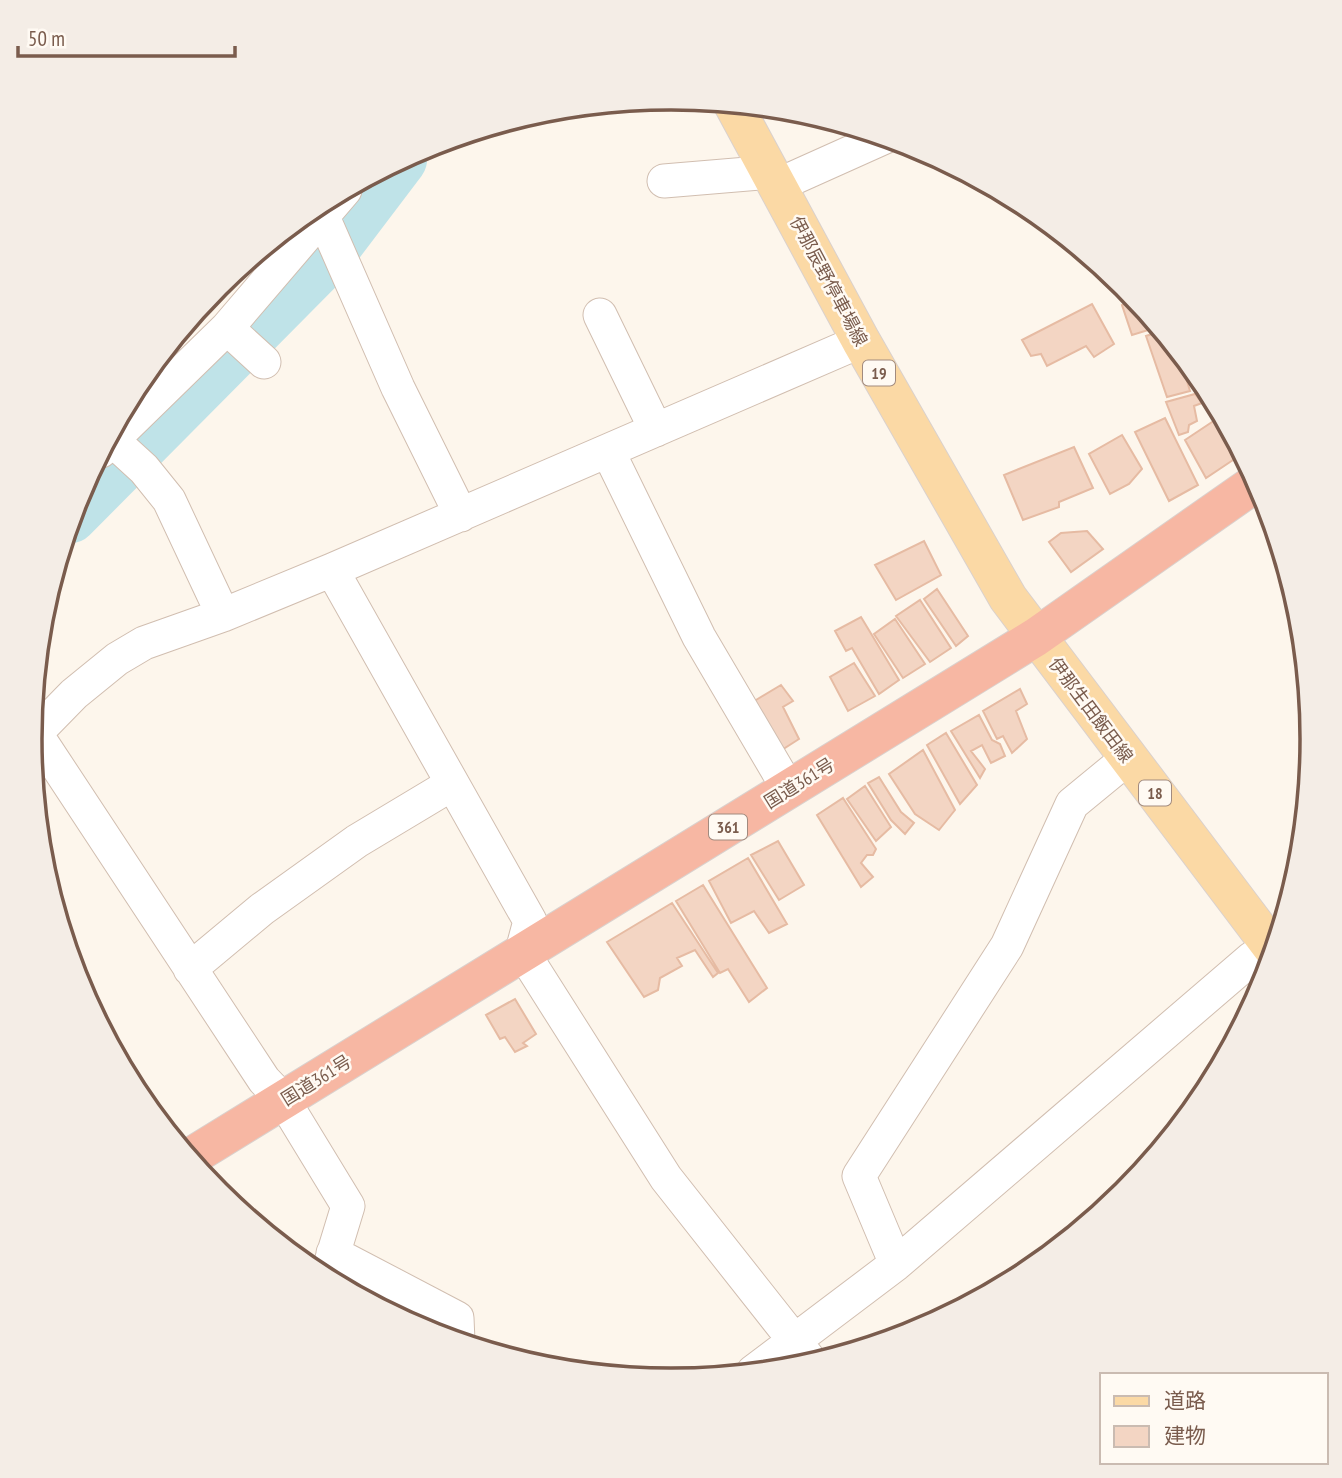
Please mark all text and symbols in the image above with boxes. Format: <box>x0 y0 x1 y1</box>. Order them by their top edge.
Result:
scale bar <box>18 14 234 58</box>
text: 50 m <box>28 25 65 52</box>
street label: 伊那辰野停車場線 <box>785 212 873 350</box>
road number: 19 <box>863 360 895 386</box>
street label: 伊那生田飯田線 <box>1044 653 1138 767</box>
street label: 国道361号 <box>760 752 838 814</box>
road number: 18 <box>1139 780 1171 806</box>
road number: 361 <box>709 814 747 840</box>
street label: 国道361号 <box>277 1049 355 1111</box>
legend <box>1100 1373 1328 1464</box>
text: 道路 <box>1164 1387 1206 1414</box>
text: 建物 <box>1164 1422 1206 1449</box>

